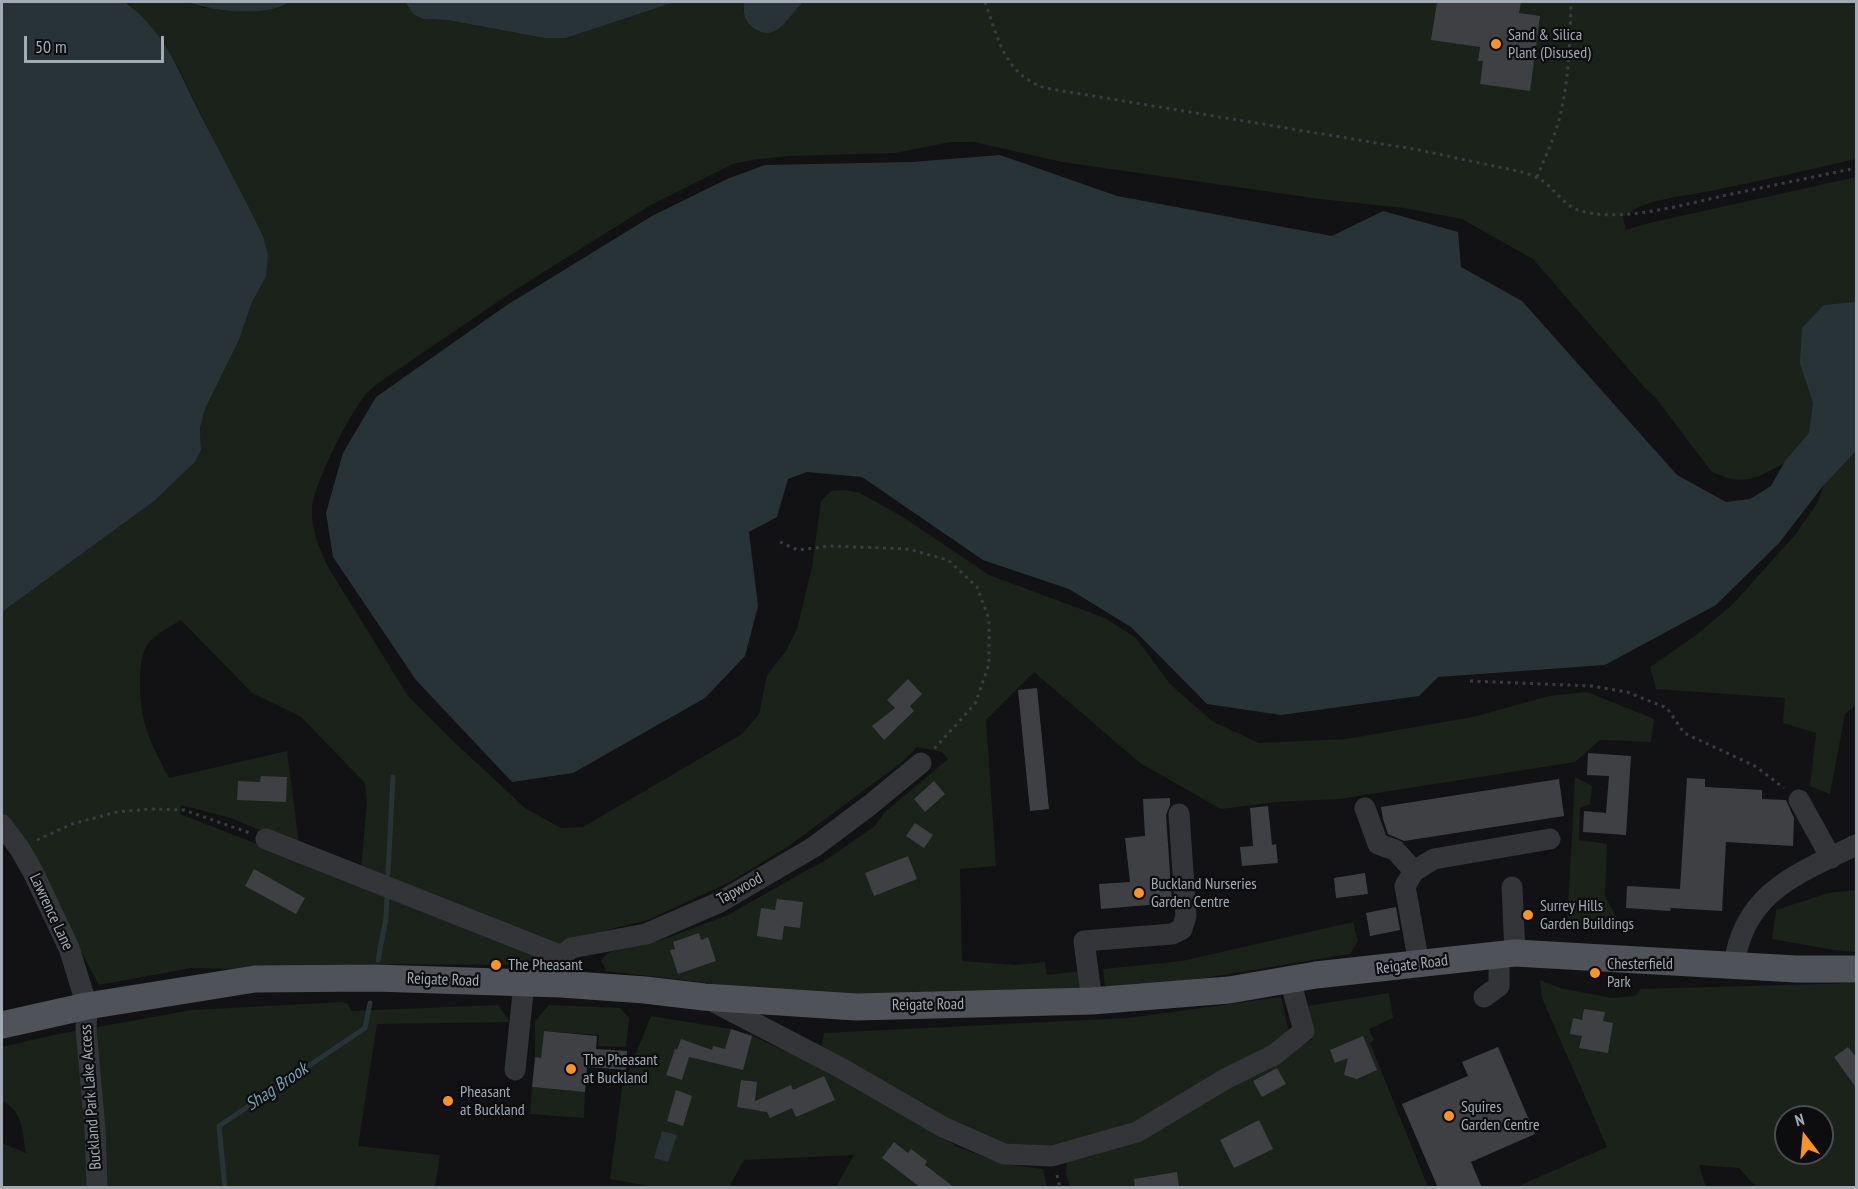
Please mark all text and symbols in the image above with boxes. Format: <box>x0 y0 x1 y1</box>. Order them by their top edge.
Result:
scale bar <box>27 24 166 62</box>
place label: Sand & Silica Plant (Disused) <box>1508 25 1591 63</box>
text: 50 m <box>35 35 67 58</box>
marker: Sand & Silica Plant (Disused) <box>1489 37 1503 51</box>
street label: Tapwood <box>714 869 766 909</box>
street label: Lawrence Lane <box>25 871 77 953</box>
place label: Buckland Nurseries Garden Centre <box>1151 874 1257 912</box>
marker: Buckland Nurseries Garden Centre <box>1132 886 1146 900</box>
place label: Surrey Hills Garden Buildings <box>1540 896 1634 934</box>
marker: Surrey Hills Garden Buildings <box>1521 908 1535 922</box>
street label: Reigate Road <box>1375 951 1449 979</box>
place label: Chesterfield Park <box>1607 954 1673 992</box>
place label: The Pheasant <box>508 955 583 975</box>
marker: The Pheasant <box>489 958 503 972</box>
marker: Chesterfield Park <box>1588 966 1602 980</box>
street label: Reigate Road <box>407 969 479 991</box>
street label: Reigate Road <box>892 995 964 1015</box>
street label: Buckland Park Lake Access <box>76 1024 106 1170</box>
place label: The Pheasant at Buckland <box>583 1050 658 1088</box>
water label: Shag Brook <box>242 1058 312 1116</box>
marker: The Pheasant at Buckland <box>564 1062 578 1076</box>
place label: Pheasant at Buckland <box>460 1082 525 1120</box>
marker: Pheasant at Buckland <box>441 1094 455 1108</box>
place label: Squires Garden Centre <box>1461 1097 1540 1135</box>
north arrow <box>1774 1105 1834 1165</box>
marker: Squires Garden Centre <box>1442 1109 1456 1123</box>
text: N <box>1793 1109 1806 1130</box>

